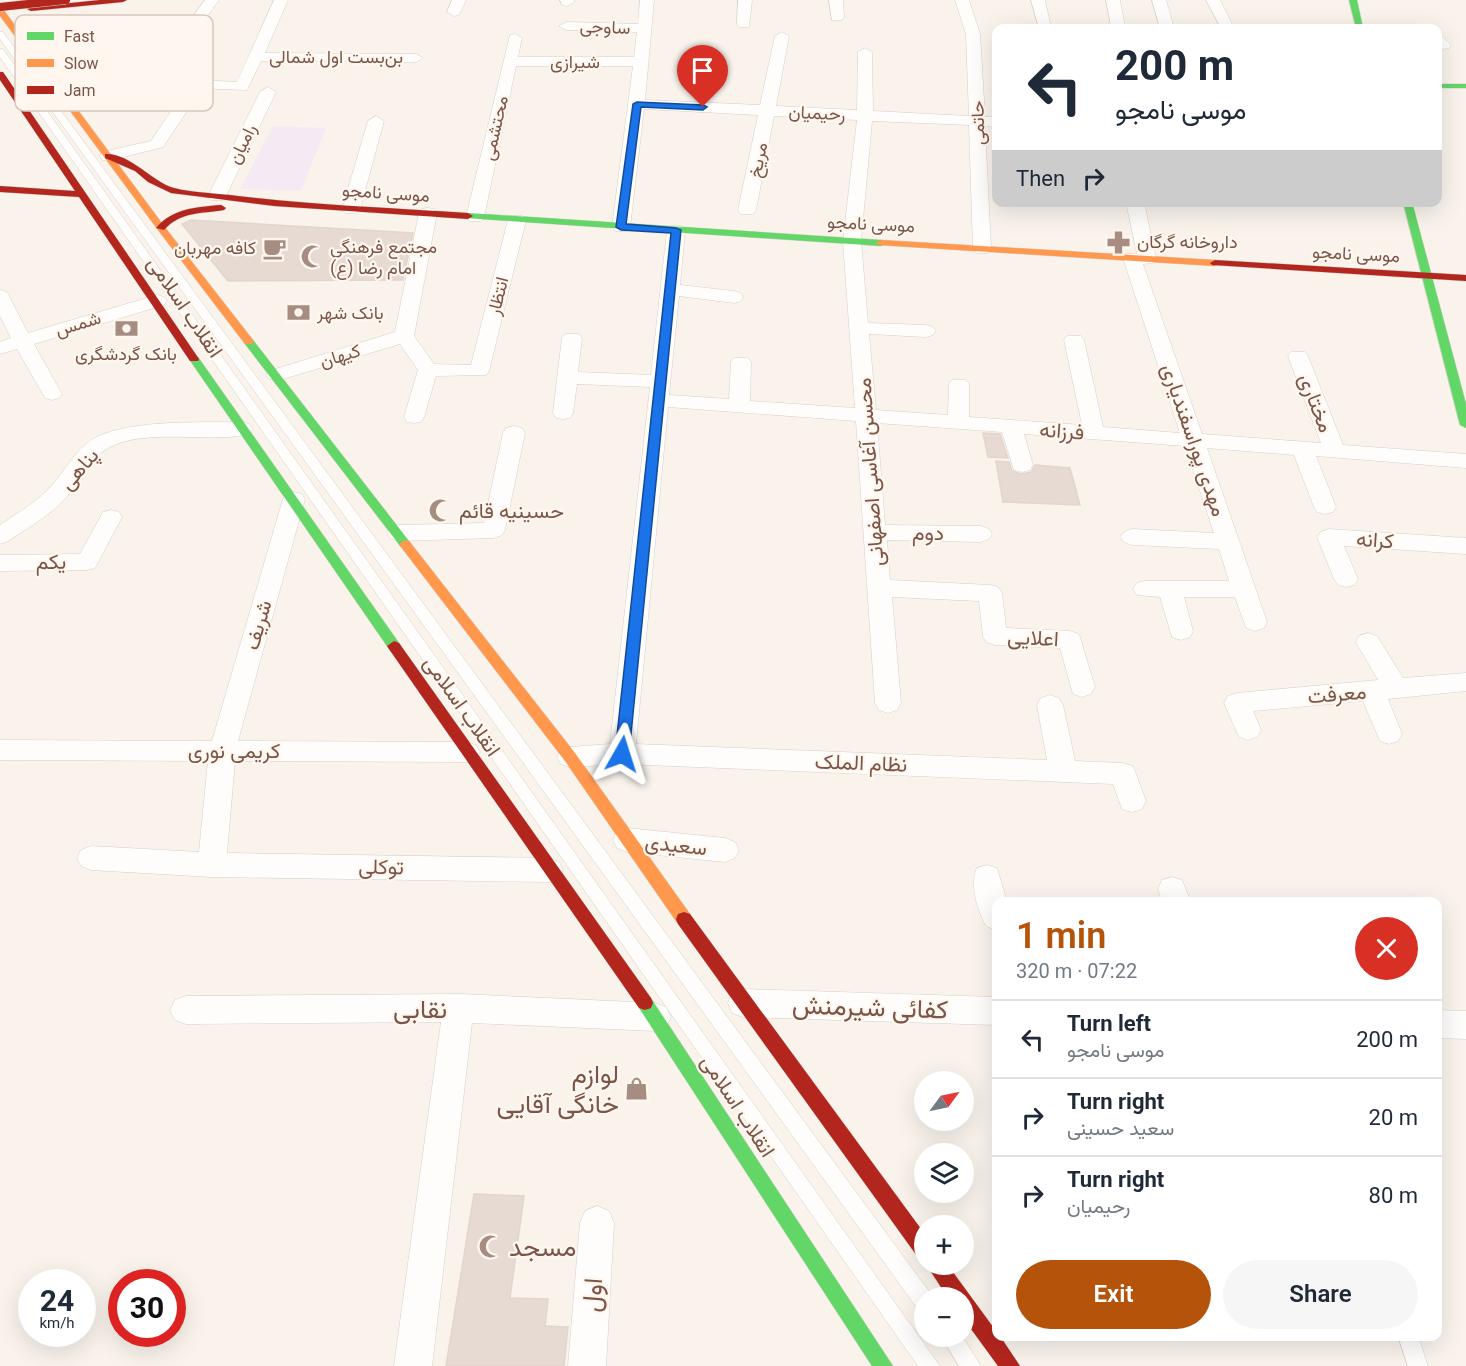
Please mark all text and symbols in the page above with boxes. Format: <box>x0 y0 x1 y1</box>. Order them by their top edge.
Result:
legend <box>15 15 213 111</box>
street label: ساوجی <box>579 15 631 39</box>
text: Fast <box>64 27 95 46</box>
text: 200 m <box>1115 41 1234 90</box>
pin <box>677 45 728 107</box>
street label: بن‌بست اول شمالی <box>269 46 403 68</box>
icon: left <box>1016 48 1094 126</box>
street label: شیرازی <box>550 51 600 73</box>
text: Slow <box>64 54 99 73</box>
icon: arrive <box>686 54 719 87</box>
text: Jam <box>64 81 96 100</box>
street label: محتشمی <box>477 93 513 163</box>
text: موسی نامجو <box>1115 94 1247 126</box>
street label: حاتمی <box>966 100 990 146</box>
street label: رحیمیان <box>788 101 846 125</box>
street label: رامیان <box>223 120 261 168</box>
street label: مریخ <box>744 140 773 180</box>
icon: right <box>1077 162 1110 195</box>
text: Then <box>1016 166 1065 191</box>
street label: موسی نامجو <box>342 179 430 207</box>
street label: موسی نامجو <box>827 211 915 237</box>
pharmacy icon: داروخانه گرگان <box>1106 229 1132 255</box>
place label: داروخانه گرگان <box>1137 231 1238 253</box>
cafe icon: کافه مهربان <box>261 235 287 261</box>
place label: مجتمع فرهنگی امام رضا (ع) <box>330 236 437 280</box>
place label: کافه مهربان <box>174 237 256 259</box>
street label: موسی نامجو <box>1312 241 1400 267</box>
mosque icon: مجتمع فرهنگی امام رضا (ع) <box>299 244 325 270</box>
street label: انقلاب اسلامی <box>142 252 228 362</box>
street label: انتظار <box>482 275 513 318</box>
bank icon: بانک شهر <box>286 300 312 326</box>
place label: بانک شهر <box>316 302 384 324</box>
street label: شمس <box>52 307 104 341</box>
bank icon: بانک گردشگری <box>113 315 139 341</box>
street label: کیهان <box>317 339 363 373</box>
place label: بانک گردشگری <box>75 343 177 365</box>
street label: مهدی پوراسفندیاری <box>1155 361 1231 520</box>
street label: مختاری <box>1293 370 1338 436</box>
street label: محسن آغاسی اصفهانی <box>851 377 890 567</box>
street label: فرزانه <box>1039 417 1085 446</box>
street label: پناهی <box>54 443 105 496</box>
mosque icon: حسینیه قائم <box>428 498 454 524</box>
place label: حسینیه قائم <box>459 499 564 525</box>
street label: دوم <box>912 521 944 547</box>
street label: کرانه <box>1355 527 1395 554</box>
street label: یکم <box>36 550 67 576</box>
street label: شریف <box>239 597 277 653</box>
street label: اعلایی <box>1007 625 1059 651</box>
street label: انقلاب اسلامی <box>419 651 505 761</box>
street label: معرفت <box>1307 679 1368 710</box>
position arrow <box>590 722 654 786</box>
street label: کریمی نوری <box>188 739 280 764</box>
street label: نظام الملک <box>814 749 908 779</box>
street label: سعیدی <box>644 830 708 860</box>
street label: توکلی <box>358 855 404 880</box>
text: 1 min <box>1016 915 1106 957</box>
button: close <box>1355 917 1418 980</box>
text: 320 m · 07:22 <box>1016 959 1137 983</box>
street label: کفائی شیرمنش <box>791 989 949 1026</box>
street label: نقابی <box>393 994 447 1025</box>
text: Turn left <box>1067 1011 1151 1036</box>
icon: left <box>1016 1023 1049 1056</box>
text: 200 m <box>1356 1027 1418 1052</box>
text: موسی نامجو <box>1067 1038 1164 1062</box>
street label: انقلاب اسلامی <box>696 1050 780 1162</box>
place label: لوازم خانگی آقایی <box>497 1059 619 1120</box>
north arrow <box>914 1071 974 1131</box>
map controls <box>914 1071 974 1347</box>
shop icon: لوازم خانگی آقایی <box>624 1076 650 1102</box>
text: Turn right <box>1067 1089 1164 1114</box>
icon: right <box>1016 1101 1049 1134</box>
text: 20 m <box>1369 1105 1418 1130</box>
text: سعید حسینی <box>1067 1116 1174 1140</box>
button: layers <box>914 1143 974 1203</box>
text: Turn right <box>1067 1167 1164 1192</box>
icon: right <box>1016 1179 1049 1212</box>
text: 80 m <box>1369 1183 1418 1208</box>
text: رحیمیان <box>1067 1194 1130 1218</box>
button: + <box>914 1215 974 1275</box>
place label: مسجد <box>509 1232 576 1262</box>
mosque icon: مسجد <box>478 1234 504 1260</box>
button: Exit <box>1016 1260 1211 1329</box>
button: Share <box>1223 1260 1418 1329</box>
speed limit sign: 30 <box>108 1269 186 1347</box>
street label: اول <box>576 1277 609 1313</box>
text: 24 <box>40 1283 74 1318</box>
button: − <box>914 1287 974 1347</box>
text: km/h <box>39 1314 75 1332</box>

